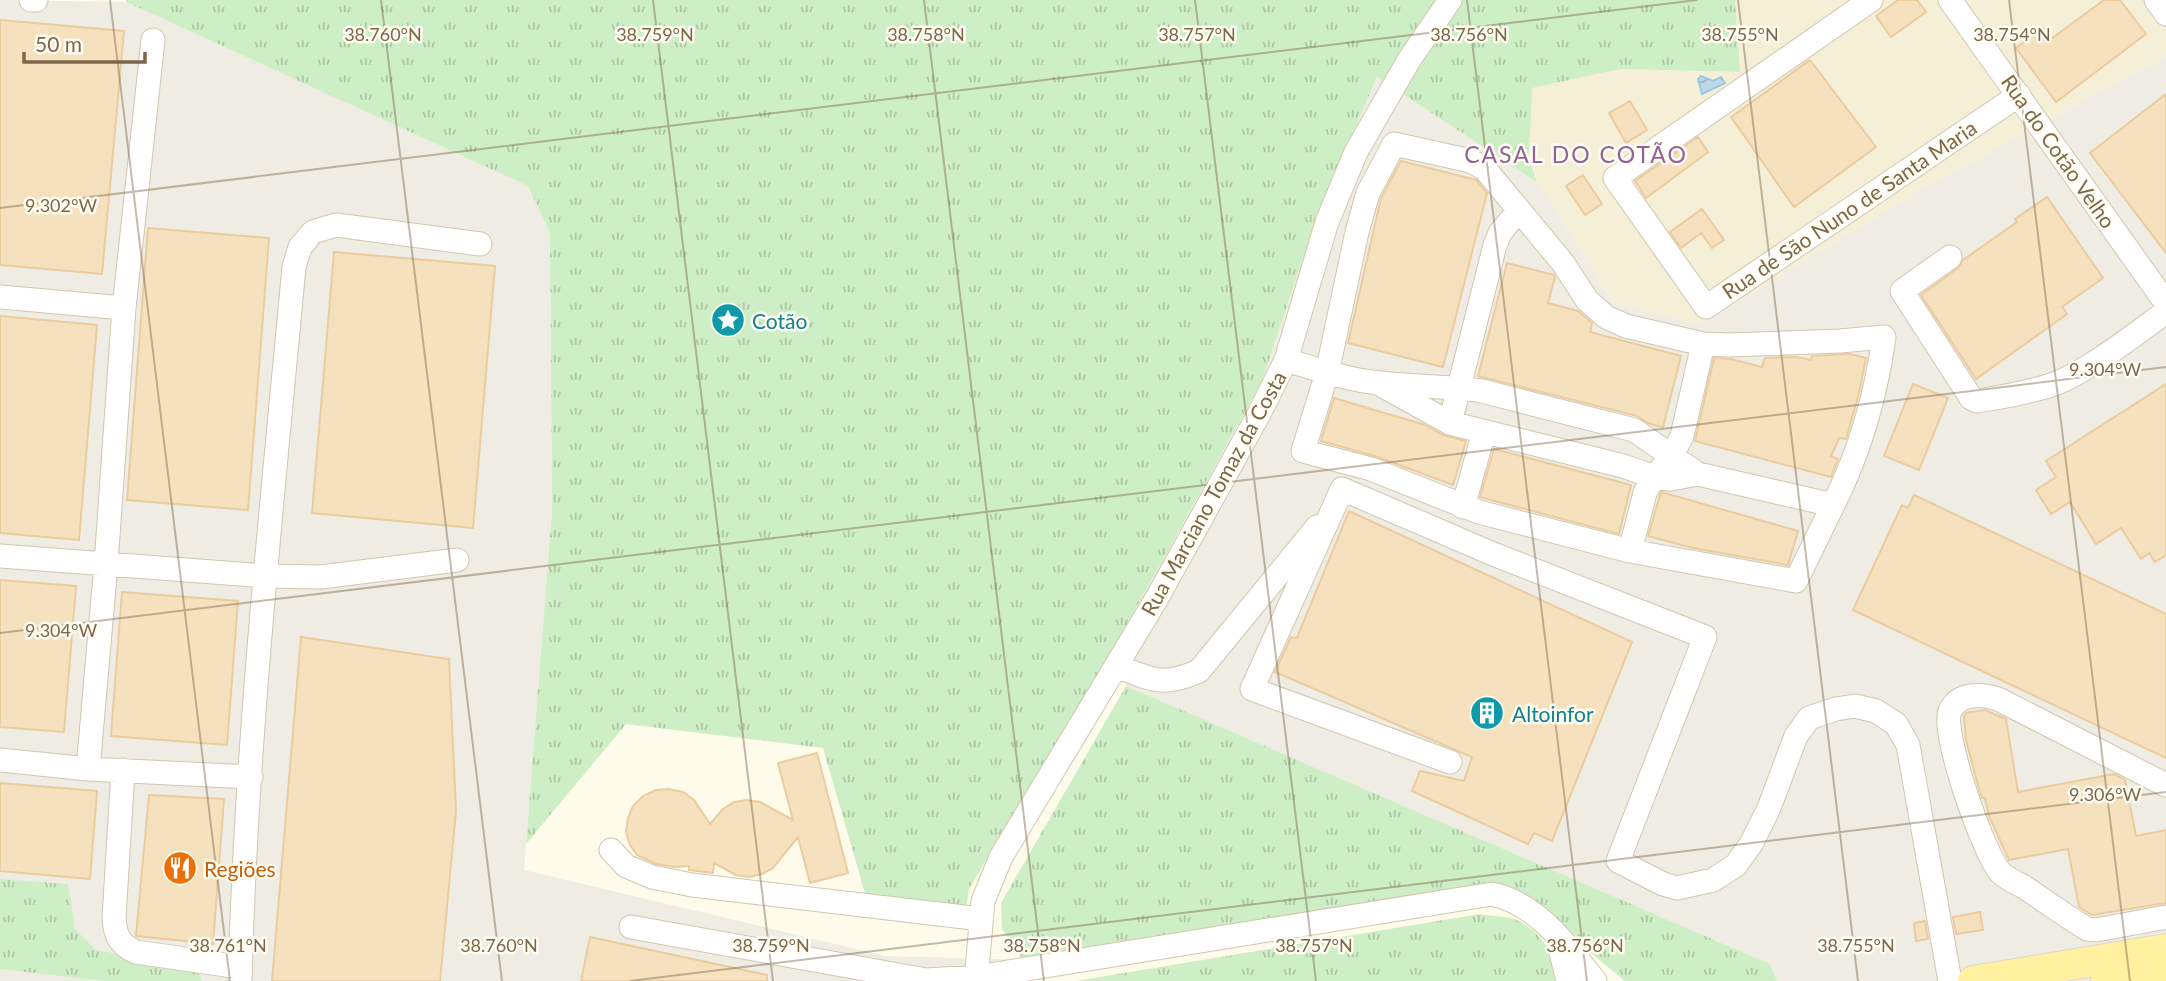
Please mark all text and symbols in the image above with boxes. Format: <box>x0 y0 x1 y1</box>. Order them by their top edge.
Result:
scale bar <box>24 21 145 65</box>
text: 38.760°N <box>344 23 422 45</box>
text: 38.759°N <box>616 23 694 45</box>
text: 38.758°N <box>887 23 965 45</box>
text: 38.757°N <box>1158 23 1236 45</box>
text: 38.756°N <box>1430 23 1508 45</box>
text: 38.755°N <box>1701 23 1779 45</box>
text: 38.754°N <box>1973 23 2051 45</box>
text: 50 m <box>35 31 82 56</box>
street label: Rua do Cotão Velho <box>1997 69 2121 233</box>
street label: Rua de São Nuno de Santa Maria <box>1717 114 1981 304</box>
district label: CASAL DO COTÃO <box>1464 140 1688 168</box>
text: 9.302°W <box>25 194 97 216</box>
place icon: Cotão <box>709 301 747 339</box>
place label: Cotão <box>752 308 808 333</box>
text: 9.304°W <box>2069 358 2141 380</box>
street label: Rua Marciano Tomaz da Costa <box>1135 366 1291 620</box>
text: 9.304°W <box>25 619 97 641</box>
building icon: Altoinfor <box>1468 694 1506 732</box>
place label: Altoinfor <box>1512 701 1594 726</box>
text: 9.306°W <box>2069 783 2141 805</box>
restaurant icon: Regiões <box>161 849 199 887</box>
place label: Regiões <box>204 856 276 881</box>
text: 38.761°N <box>189 934 267 956</box>
text: 38.760°N <box>460 934 538 956</box>
text: 38.759°N <box>732 934 810 956</box>
text: 38.758°N <box>1003 934 1081 956</box>
text: 38.757°N <box>1275 934 1353 956</box>
text: 38.756°N <box>1546 934 1624 956</box>
text: 38.755°N <box>1817 934 1895 956</box>

